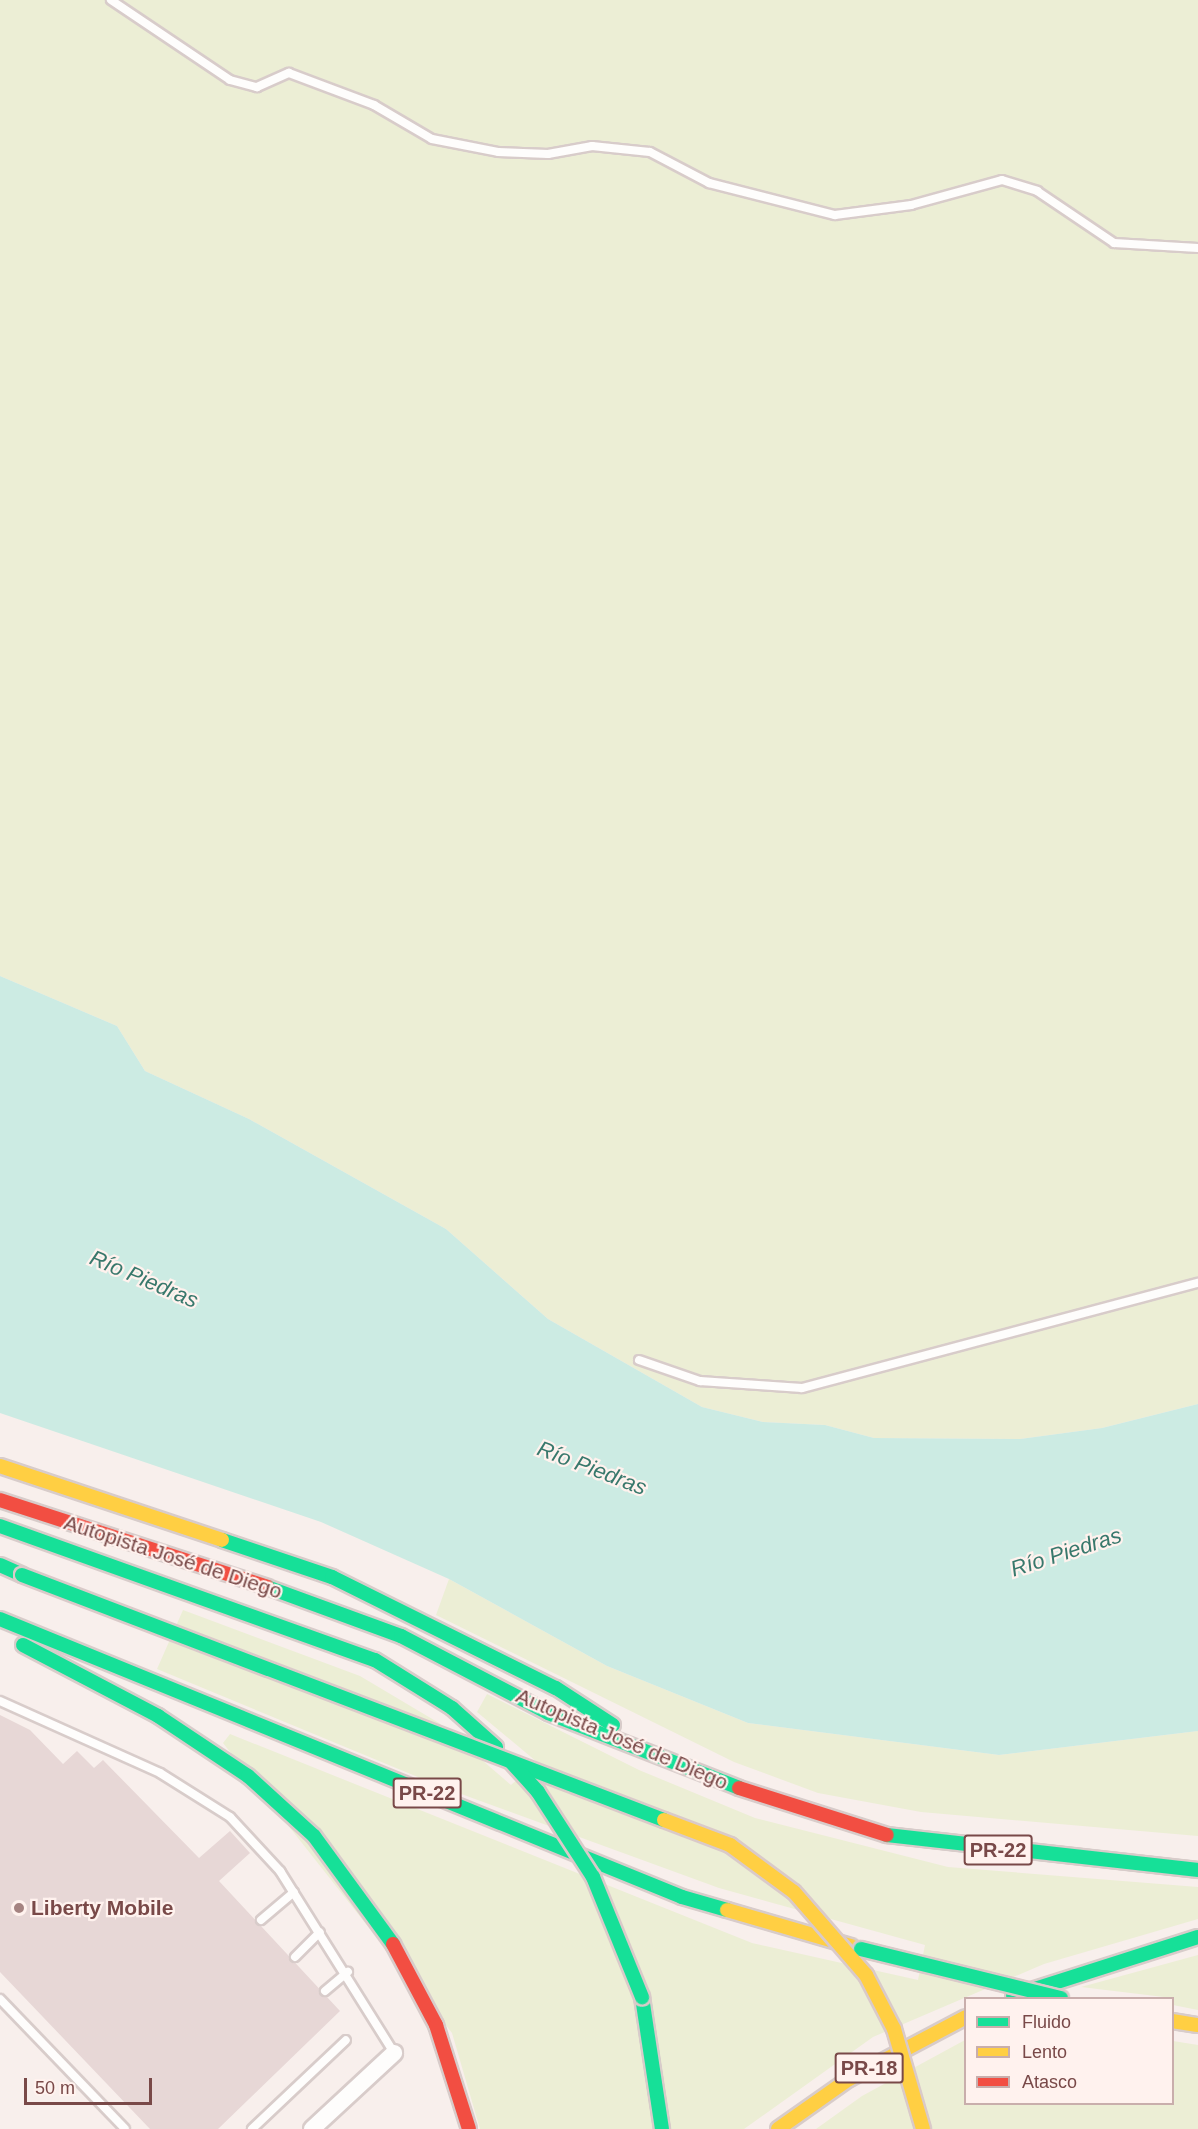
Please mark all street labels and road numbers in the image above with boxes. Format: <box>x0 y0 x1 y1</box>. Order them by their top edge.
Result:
street label: Autopista José de Diego <box>61 1510 285 1604</box>
street label: Autopista José de Diego <box>512 1683 732 1795</box>
road number: PR-22 <box>392 1776 462 1810</box>
road number: PR-22 <box>964 1833 1032 1867</box>
road number: PR-18 <box>834 2051 904 2085</box>

